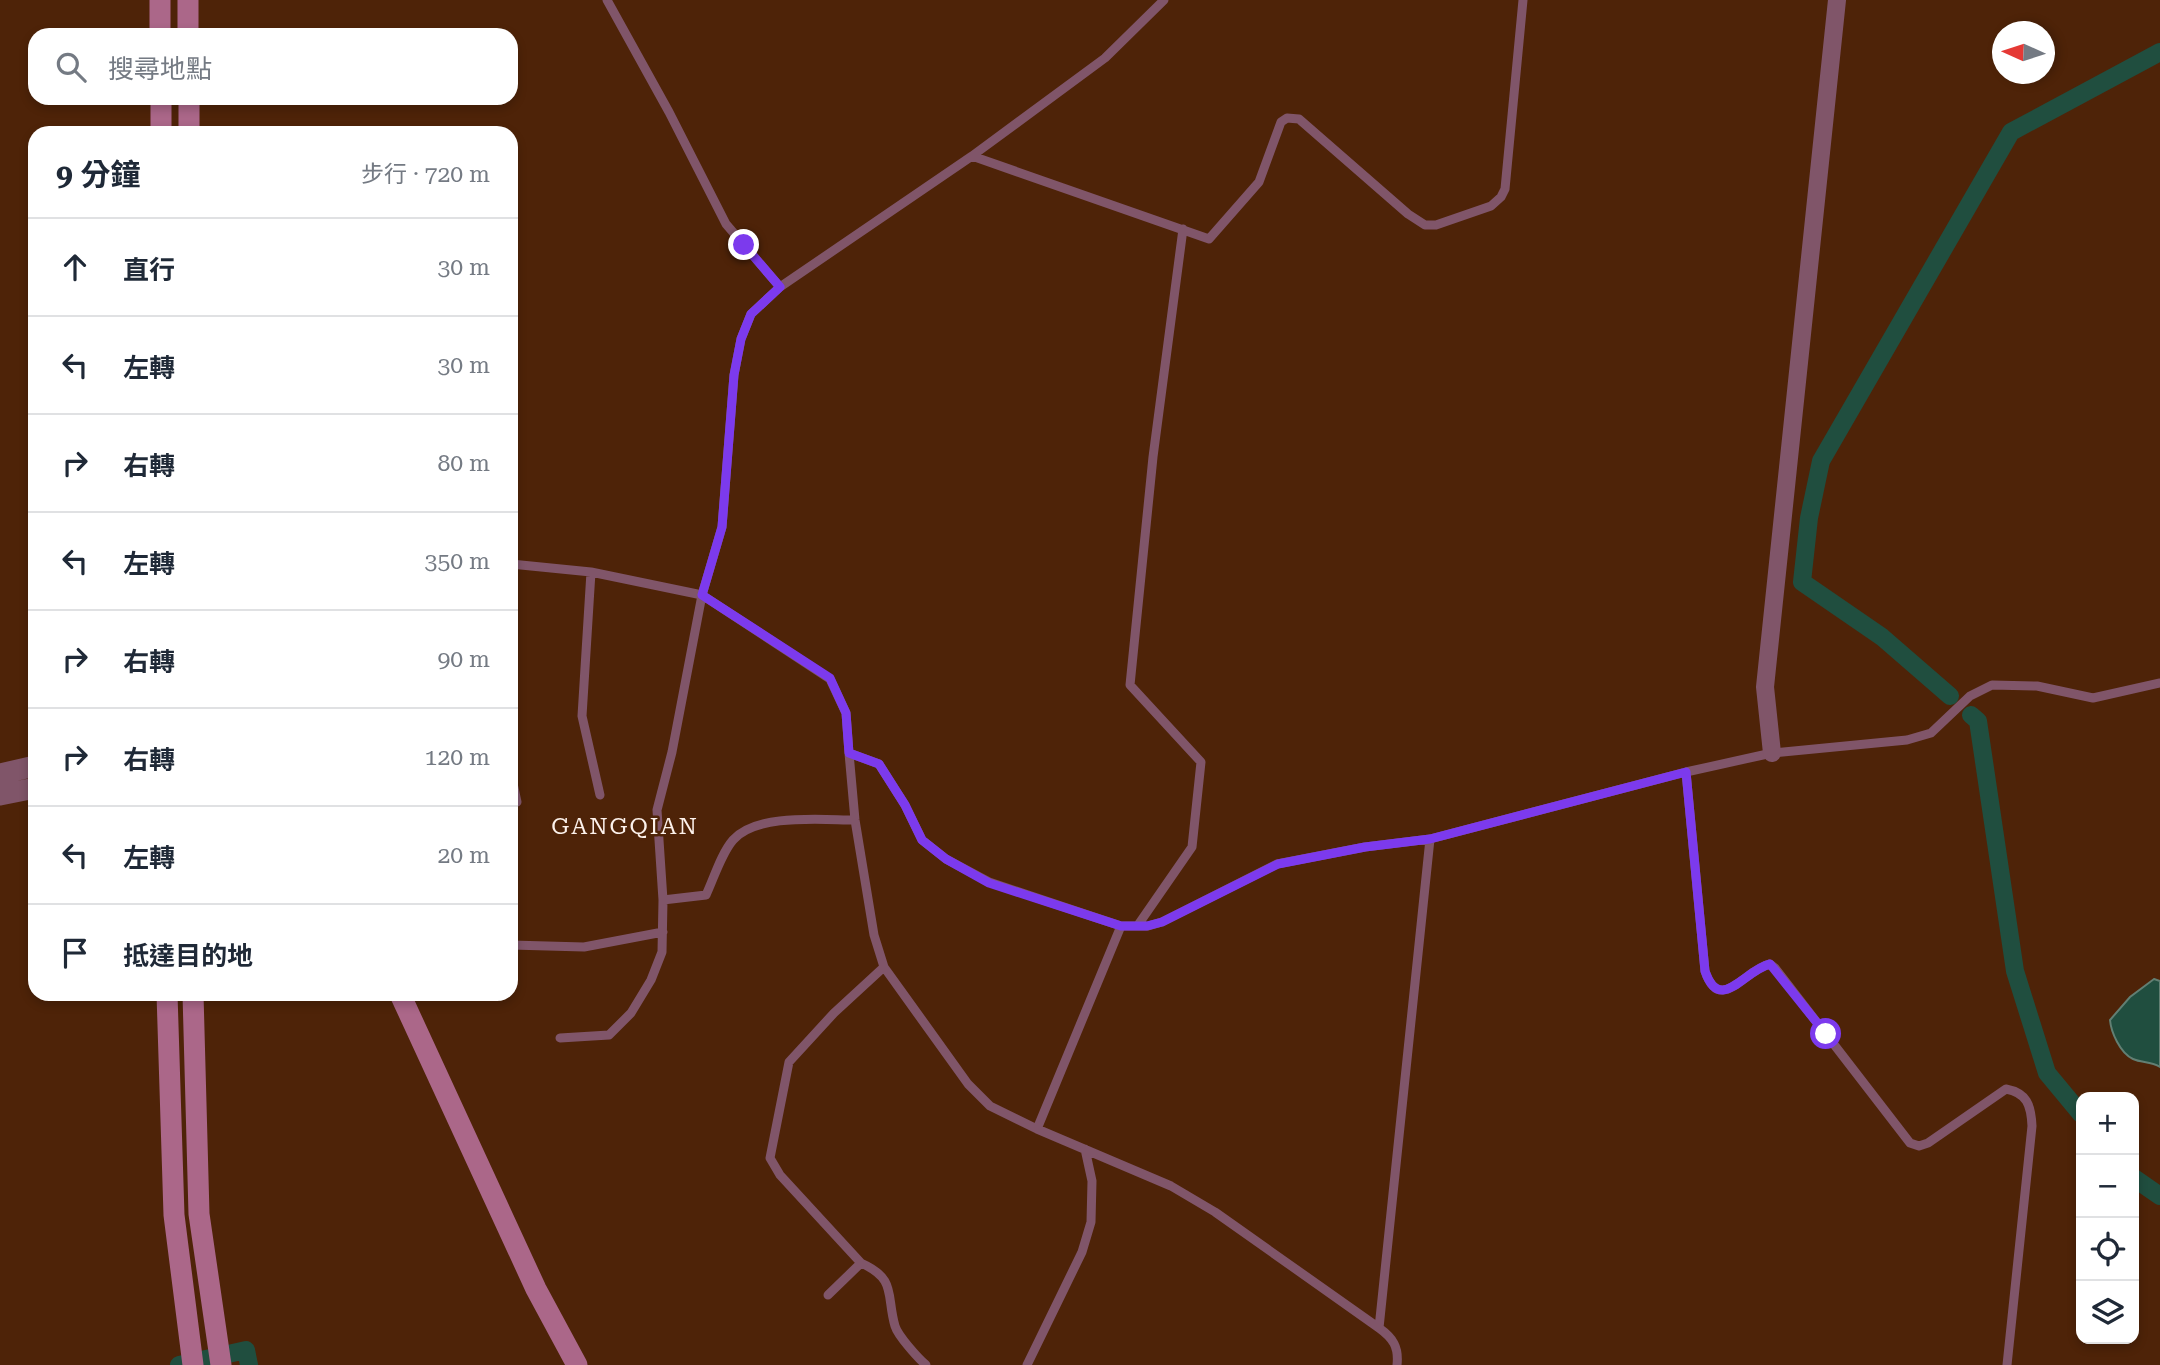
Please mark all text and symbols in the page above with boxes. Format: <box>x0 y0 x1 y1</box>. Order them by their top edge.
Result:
north arrow <box>1992 21 2055 84</box>
search box <box>28 28 518 105</box>
icon: search <box>52 48 90 86</box>
text: 搜尋地點 <box>108 54 212 84</box>
text: 9 分鐘 <box>56 157 140 192</box>
text: 步行 · 720 m <box>361 161 490 188</box>
route end <box>728 229 759 260</box>
icon: ahead <box>56 248 94 286</box>
text: 30 m <box>437 254 490 281</box>
text: 直行 <box>123 255 175 285</box>
icon: left <box>56 346 94 384</box>
text: 30 m <box>437 352 490 379</box>
text: 左轉 <box>123 353 175 383</box>
icon: right <box>56 444 94 482</box>
text: 80 m <box>437 450 490 477</box>
text: 右轉 <box>123 451 175 481</box>
icon: left <box>56 542 94 580</box>
text: 350 m <box>425 548 490 575</box>
text: 左轉 <box>123 549 175 579</box>
icon: right <box>56 640 94 678</box>
text: 90 m <box>437 646 490 673</box>
text: 右轉 <box>123 647 175 677</box>
icon: right <box>56 738 94 776</box>
text: 120 m <box>425 744 490 771</box>
text: 右轉 <box>123 745 175 775</box>
district label: GANGQIAN <box>551 813 699 840</box>
icon: left <box>56 836 94 874</box>
text: 20 m <box>437 842 490 869</box>
text: 左轉 <box>123 843 175 873</box>
icon: arrive <box>56 934 94 972</box>
text: 抵達目的地 <box>123 941 253 971</box>
route start <box>1810 1018 1841 1049</box>
map controls <box>2076 1092 2139 1344</box>
button: + <box>2076 1092 2139 1155</box>
button: − <box>2076 1155 2139 1218</box>
button: locate <box>2076 1218 2139 1281</box>
button: layers <box>2076 1281 2139 1344</box>

